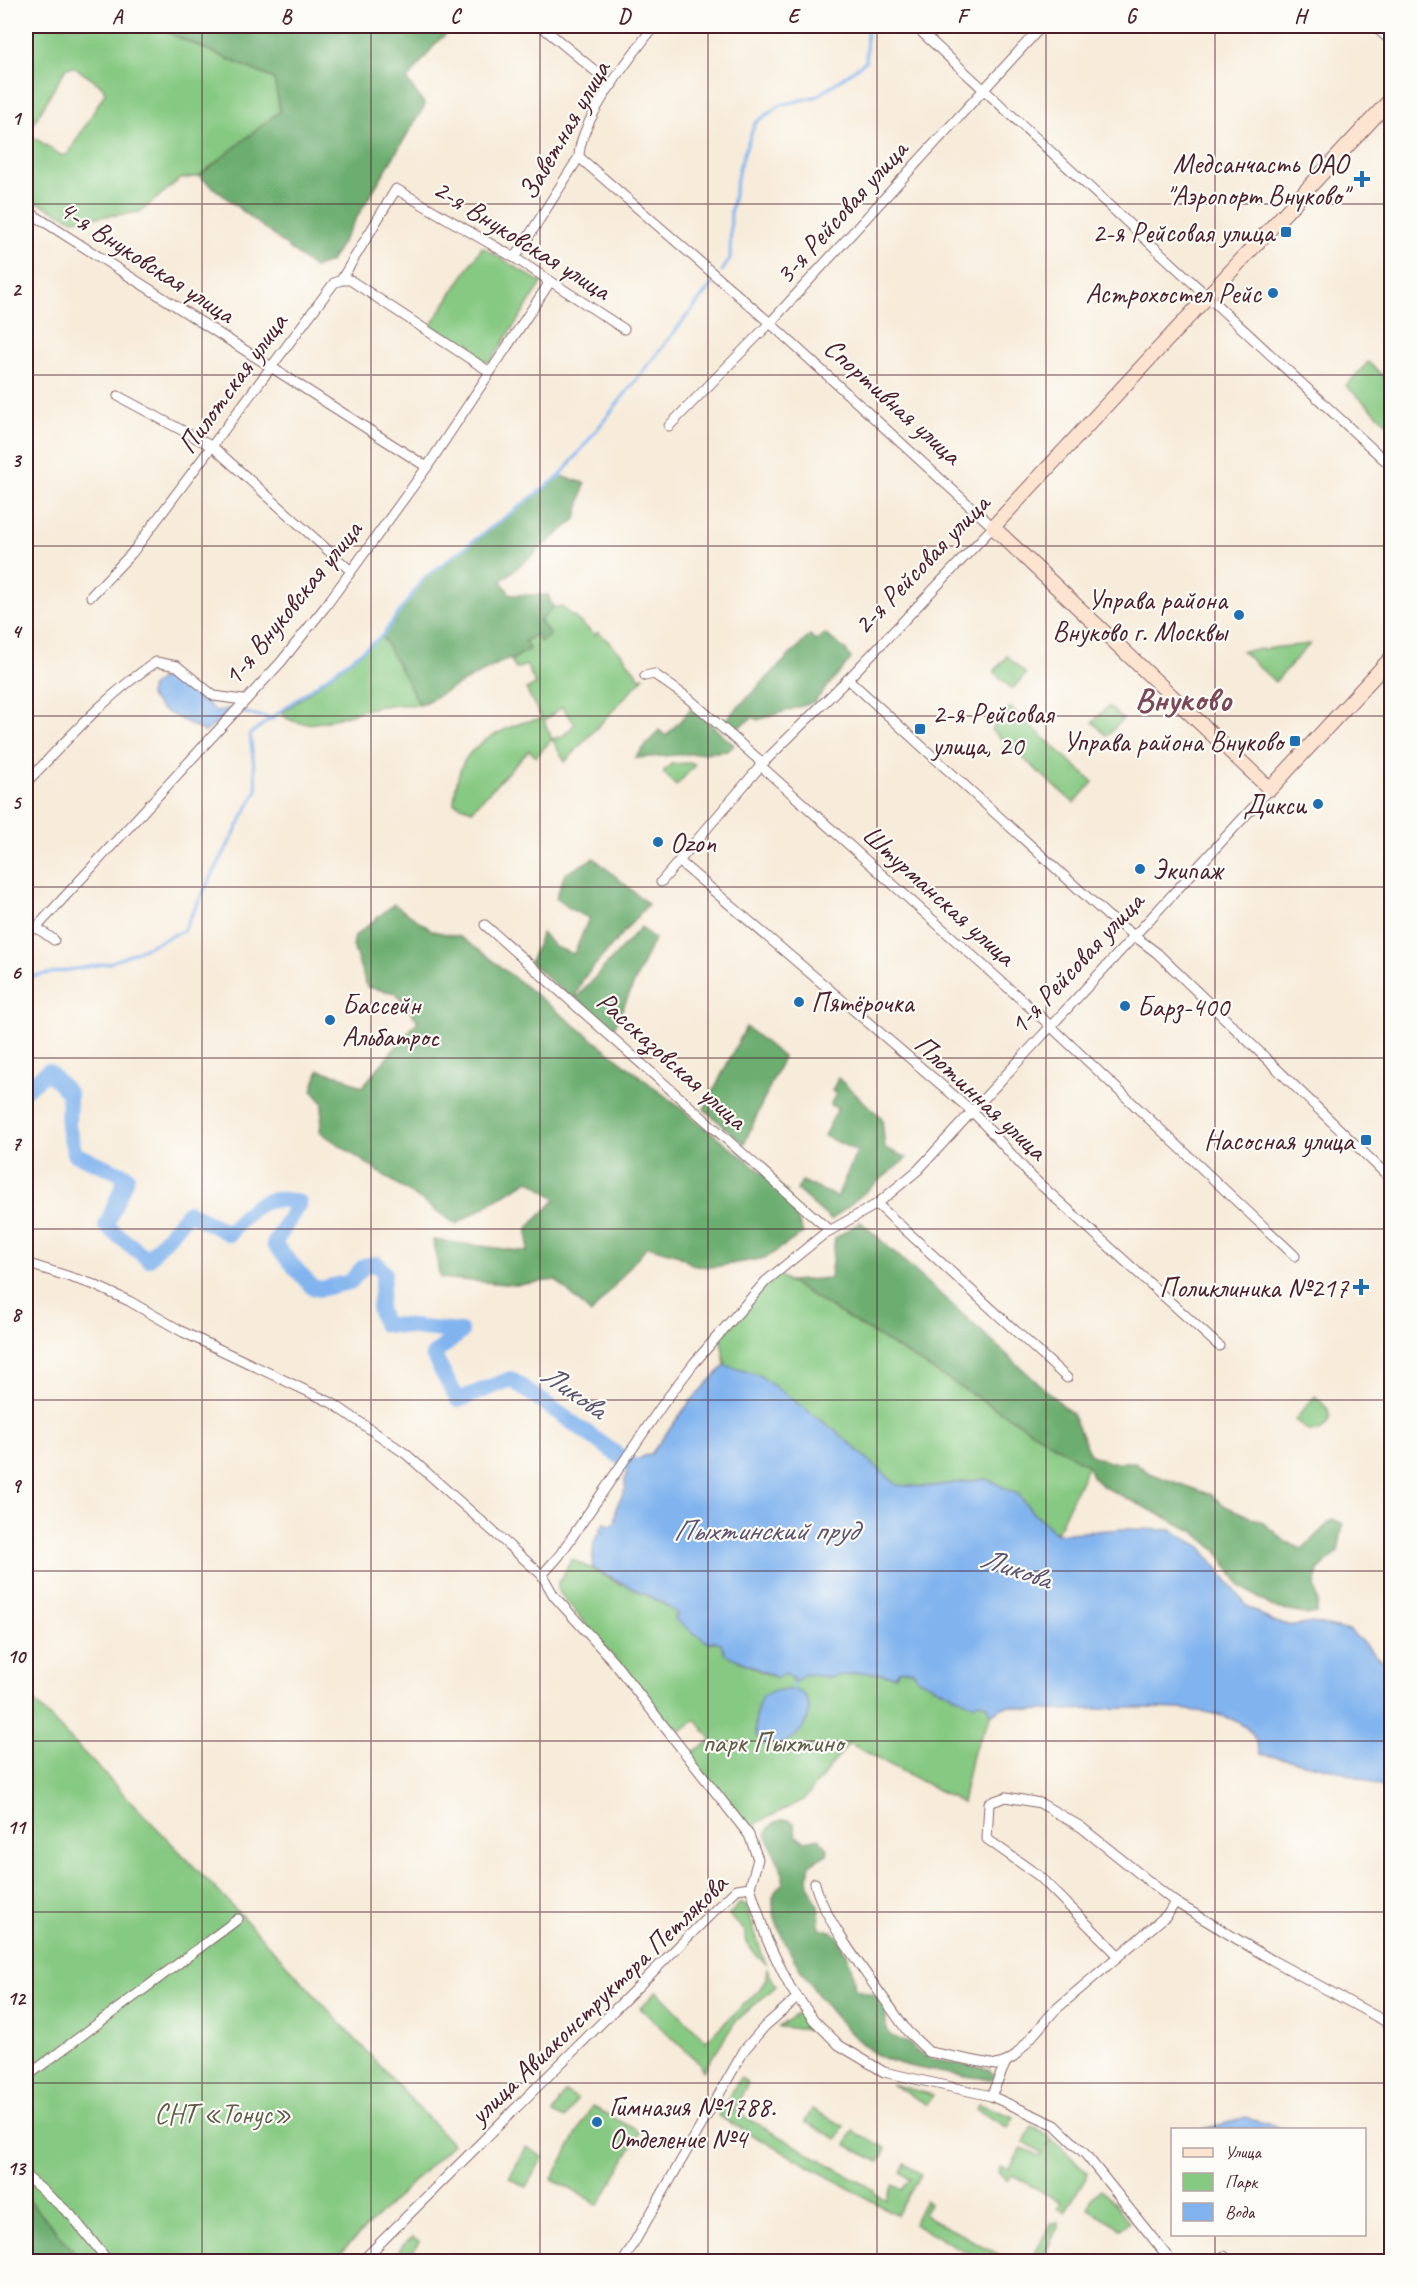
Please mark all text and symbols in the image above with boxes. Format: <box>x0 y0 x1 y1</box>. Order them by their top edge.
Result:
text: A <box>112 4 124 29</box>
text: B <box>281 4 293 29</box>
text: C <box>450 4 462 29</box>
text: D <box>618 4 632 29</box>
text: E <box>788 4 802 29</box>
text: F <box>957 4 971 29</box>
text: G <box>1126 4 1139 29</box>
text: H <box>1294 4 1309 29</box>
street label: Заветная улица <box>510 53 619 206</box>
text: 1 <box>12 106 23 131</box>
street label: 3-я Рейсовая улица <box>767 131 917 291</box>
place label: Медсанчасть ОАО "Аэропорт Внуково" <box>1166 146 1353 213</box>
marker: Медсанчасть ОАО "Аэропорт Внуково" <box>1353 170 1371 188</box>
street label: 2-я Внуковская улица <box>427 171 619 308</box>
street label: 4-я Внуковская улица <box>53 191 243 332</box>
place label: 2-я Рейсовая улица <box>1092 215 1277 250</box>
marker: 2-я Рейсовая улица <box>1279 225 1293 239</box>
place label: Астрохостел Рейс <box>1086 276 1263 311</box>
text: 2 <box>12 277 23 302</box>
marker: Астрохостел Рейс <box>1266 286 1280 300</box>
street label: Пилотская улица <box>169 304 296 460</box>
street label: Спортивная улица <box>817 330 970 473</box>
text: 3 <box>12 448 23 473</box>
street label: 2-я Рейсовая улица <box>845 485 999 642</box>
street label: 1-я Внуковская улица <box>215 512 370 693</box>
place label: Управа района Внуково г. Москвы <box>1053 582 1229 649</box>
marker: Управа района Внуково г. Москвы <box>1232 608 1246 622</box>
text: 4 <box>12 619 24 644</box>
district label: Внуково <box>1135 677 1233 720</box>
place label: 2-я Рейсовая улица, 20 <box>930 696 1056 763</box>
marker: 2-я Рейсовая улица, 20 <box>913 722 927 736</box>
place label: Управа района Внуково <box>1063 724 1286 759</box>
marker: Управа района Внуково <box>1288 734 1302 748</box>
place label: Дикси <box>1243 787 1308 822</box>
text: 5 <box>12 790 23 815</box>
marker: Дикси <box>1311 797 1325 811</box>
street label: Штурманская улица <box>855 817 1024 974</box>
place label: Ozon <box>670 825 716 860</box>
marker: Ozon <box>651 835 665 849</box>
place label: Экипаж <box>1152 852 1225 887</box>
marker: Экипаж <box>1133 862 1147 876</box>
street label: 1-я Рейсовая улица <box>1001 883 1153 1041</box>
text: 6 <box>11 960 22 985</box>
street label: Рассказовская улица <box>589 983 756 1139</box>
place label: Пятёрочка <box>811 985 915 1020</box>
place label: Бассейн Альбатрос <box>342 987 441 1054</box>
place label: Барз-400 <box>1137 989 1231 1024</box>
marker: Пятёрочка <box>792 995 806 1009</box>
marker: Барз-400 <box>1118 999 1132 1013</box>
marker: Бассейн Альбатрос <box>323 1013 337 1027</box>
street label: Плотинная улица <box>907 1027 1056 1169</box>
place label: Насосная улица <box>1204 1123 1356 1158</box>
text: 7 <box>12 1131 23 1156</box>
marker: Насосная улица <box>1359 1133 1373 1147</box>
place label: Поликлиника №217 <box>1159 1270 1349 1305</box>
marker: Поликлиника №217 <box>1352 1278 1370 1296</box>
text: 8 <box>12 1302 24 1327</box>
water label: Ликова <box>534 1355 617 1429</box>
text: 9 <box>12 1473 23 1498</box>
water label: Пыхтинский пруд <box>673 1511 863 1549</box>
water label: Ликова <box>976 1538 1060 1599</box>
text: 10 <box>7 1644 27 1669</box>
park label: парк Пыхтино <box>702 1725 847 1760</box>
text: 11 <box>7 1815 27 1840</box>
street label: улица Авиаконструктора Петлякова <box>460 1865 736 2133</box>
text: 12 <box>7 1986 27 2011</box>
place label: Гимназия №1788. Отделение №4 <box>609 2089 776 2156</box>
park label: СНТ «Тонус» <box>154 2096 292 2131</box>
marker: Гимназия №1788. Отделение №4 <box>590 2115 604 2129</box>
legend <box>1171 2128 1366 2236</box>
text: Улица <box>1225 2141 1262 2163</box>
text: 13 <box>7 2156 27 2181</box>
text: Парк <box>1225 2171 1259 2193</box>
text: Вода <box>1225 2201 1256 2223</box>

